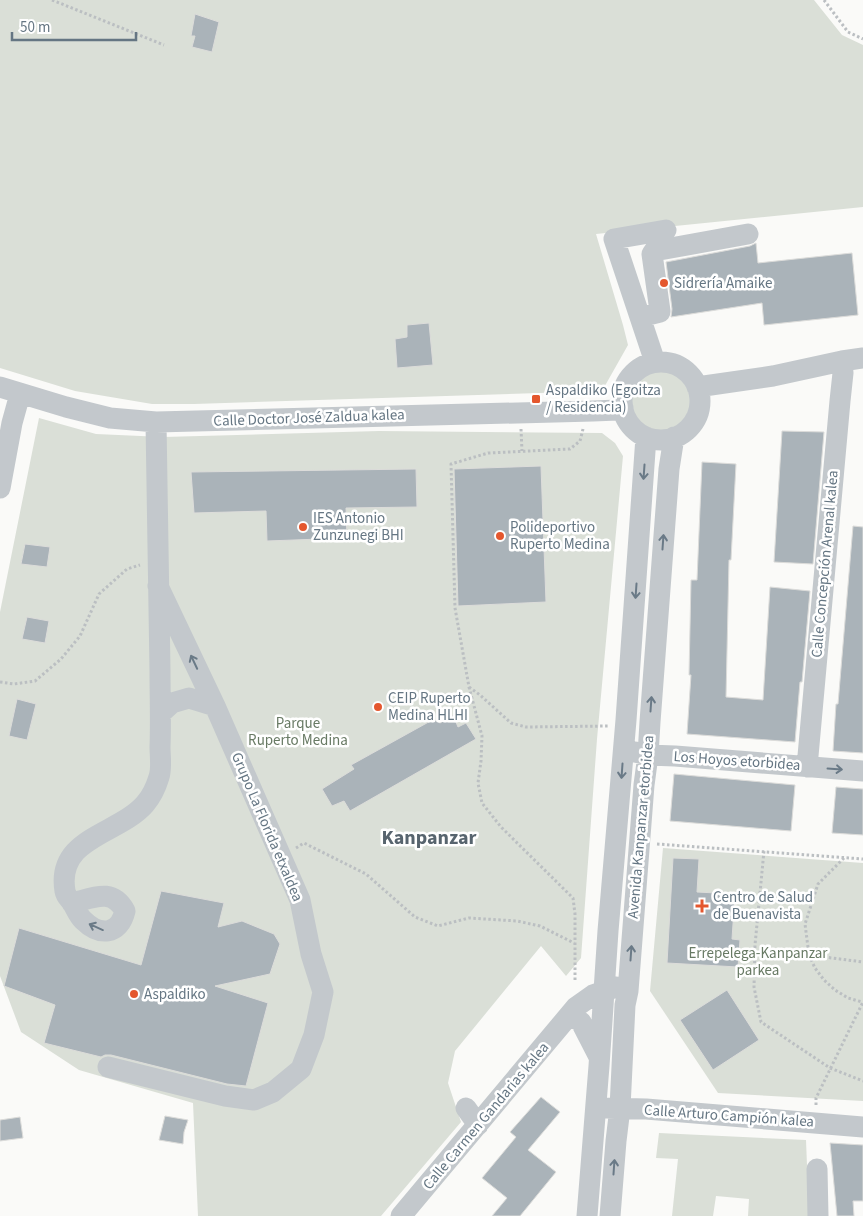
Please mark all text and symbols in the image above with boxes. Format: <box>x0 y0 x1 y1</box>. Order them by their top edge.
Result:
scale bar <box>12 10 136 42</box>
text: 50 m <box>20 17 50 38</box>
place label: Sidrería Amaike <box>674 273 772 294</box>
marker: Sidrería Amaike <box>658 277 670 289</box>
place label: Aspaldiko (Egoitza / Residencia) <box>546 380 661 418</box>
marker: Aspaldiko (Egoitza / Residencia) <box>530 393 542 405</box>
street label: Calle Doctor José Zaldua kalea <box>213 404 405 432</box>
one-way arrow <box>640 464 649 480</box>
street label: Calle Concepción Arenal kalea <box>806 469 844 659</box>
place label: IES Antonio Zunzunegi BHI <box>313 508 404 546</box>
place label: Polideportivo Ruperto Medina <box>510 517 610 555</box>
marker: IES Antonio Zunzunegi BHI <box>297 521 309 533</box>
marker: Polideportivo Ruperto Medina <box>494 530 506 542</box>
one-way arrow <box>659 534 668 550</box>
one-way arrow <box>631 583 640 599</box>
one-way arrow <box>189 655 198 670</box>
place label: CEIP Ruperto Medina HLHI <box>388 688 471 726</box>
one-way arrow <box>646 696 656 712</box>
marker: CEIP Ruperto Medina HLHI <box>372 701 384 713</box>
park label: Parque Ruperto Medina <box>248 713 348 751</box>
street label: Avenida Kanpanzar etorbidea <box>623 734 659 920</box>
street label: Los Hoyos etorbidea <box>673 746 801 776</box>
street label: Grupo La Florida etxaldea <box>226 749 308 905</box>
one-way arrow <box>617 763 627 779</box>
one-way arrow <box>827 764 843 774</box>
district label: Kanpanzar <box>382 824 476 852</box>
place label: Centro de Salud de Buenavista <box>713 887 813 925</box>
marker: Centro de Salud de Buenavista <box>695 899 709 913</box>
one-way arrow <box>89 922 104 932</box>
park label: Errepelega-Kanpanzar parkea <box>688 943 828 981</box>
one-way arrow <box>626 946 635 962</box>
place label: Aspaldiko <box>144 984 206 1005</box>
marker: Aspaldiko <box>128 988 140 1000</box>
street label: Calle Carmen Gandarias kalea <box>418 1038 554 1194</box>
street label: Calle Arturo Campión kalea <box>643 1100 815 1132</box>
one-way arrow <box>609 1160 619 1176</box>

